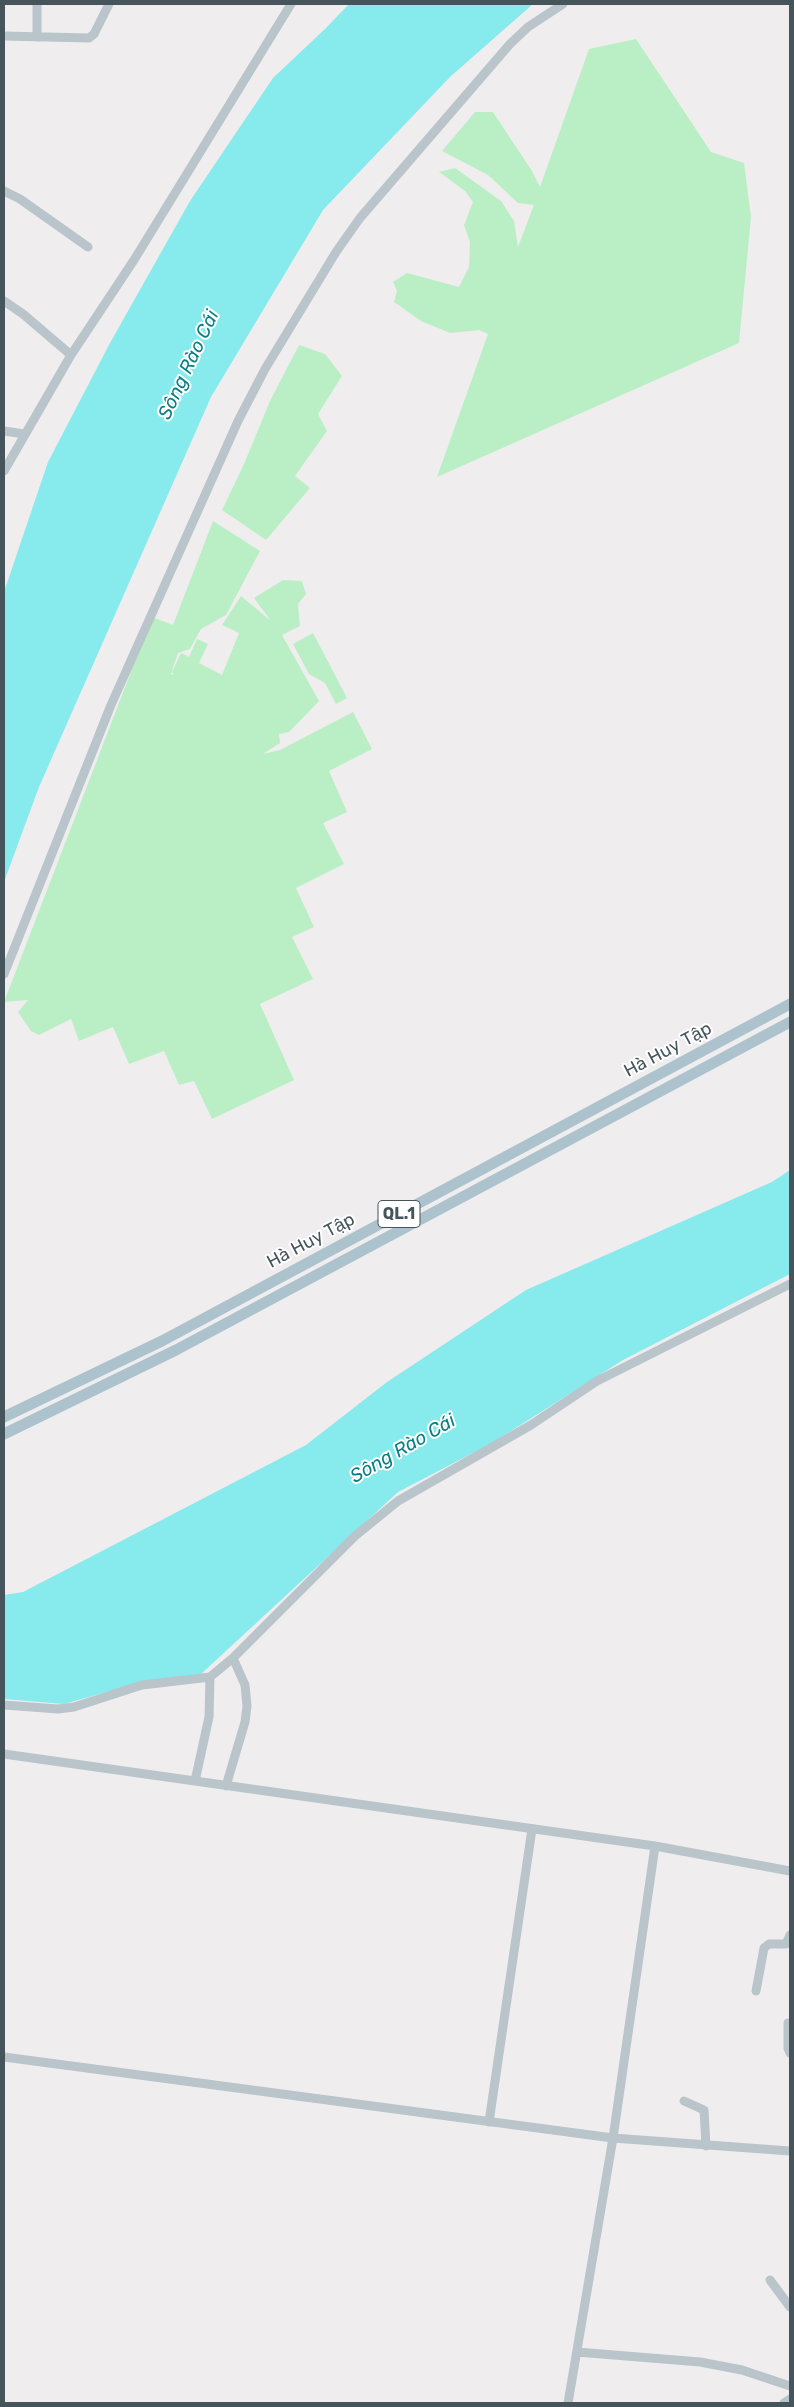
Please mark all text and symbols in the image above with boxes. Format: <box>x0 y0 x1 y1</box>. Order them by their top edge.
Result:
water label: Sông Rào Cái <box>154 307 224 423</box>
street label: Hà Huy Tập <box>620 1018 716 1082</box>
road number: QL.1 <box>378 1200 420 1228</box>
street label: Hà Huy Tập <box>263 1209 359 1273</box>
water label: Sông Rào Cái <box>346 1410 460 1488</box>

